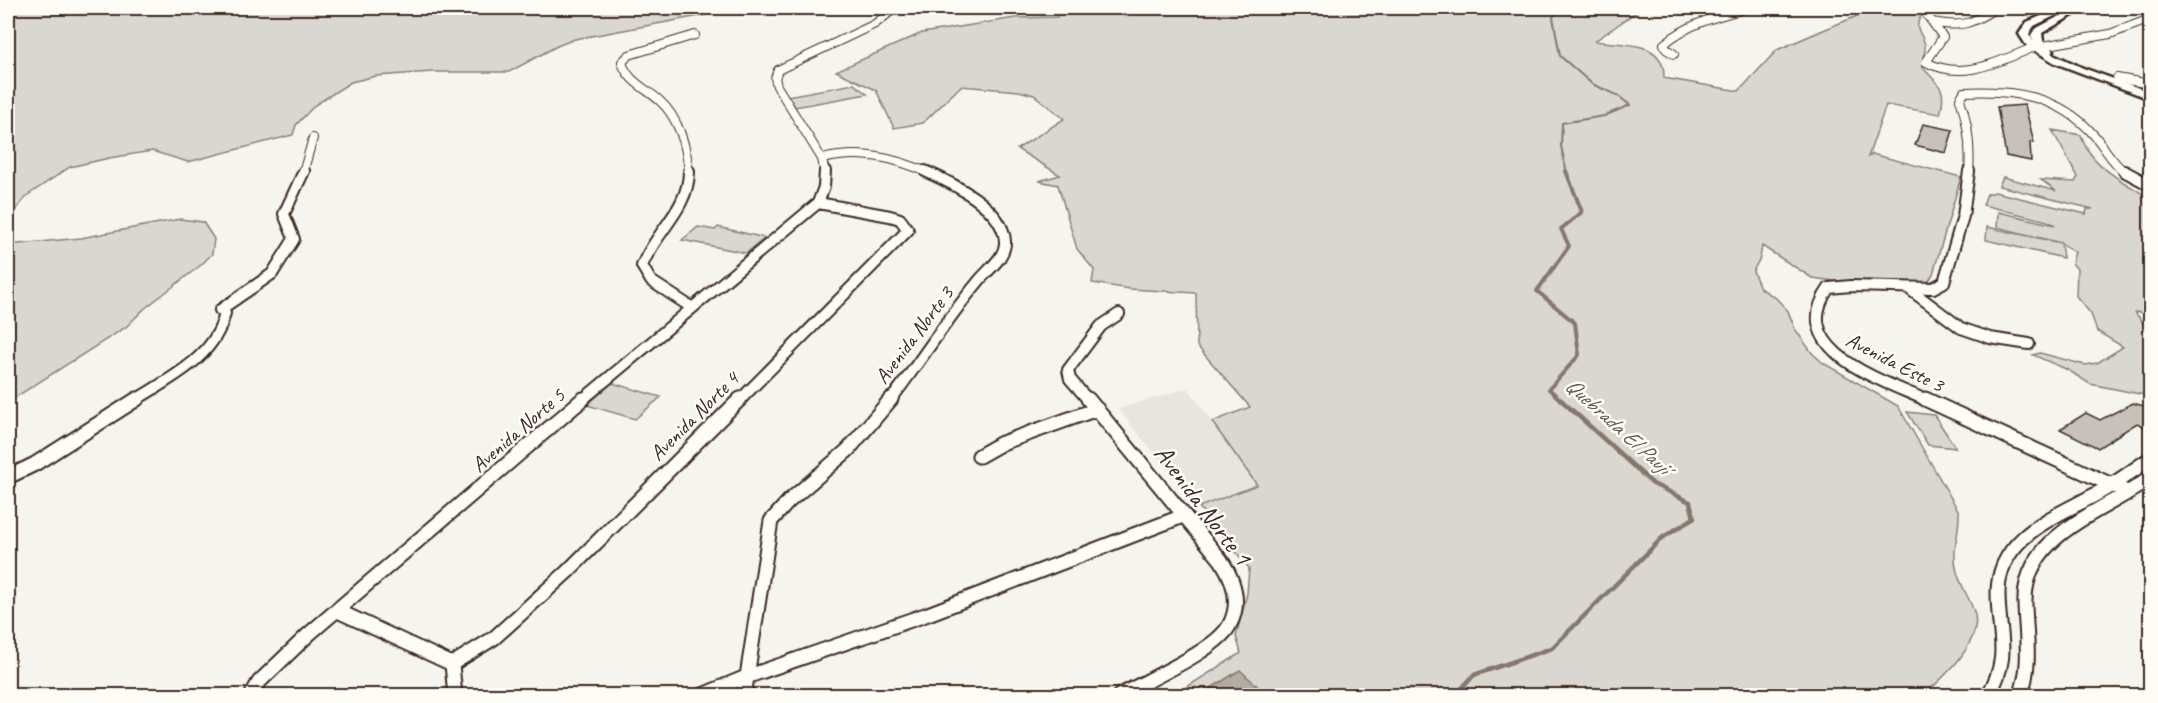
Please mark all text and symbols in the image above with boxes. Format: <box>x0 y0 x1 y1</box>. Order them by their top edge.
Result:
street label: Avenida Norte 3 <box>869 280 960 389</box>
street label: Avenida Este 3 <box>1842 326 1950 398</box>
street label: Avenida Norte 4 <box>644 364 746 466</box>
water label: Quebrada El Paují <box>1560 372 1682 486</box>
street label: Avenida Norte 5 <box>466 381 571 478</box>
street label: Avenida Norte 1 <box>1147 438 1260 573</box>

